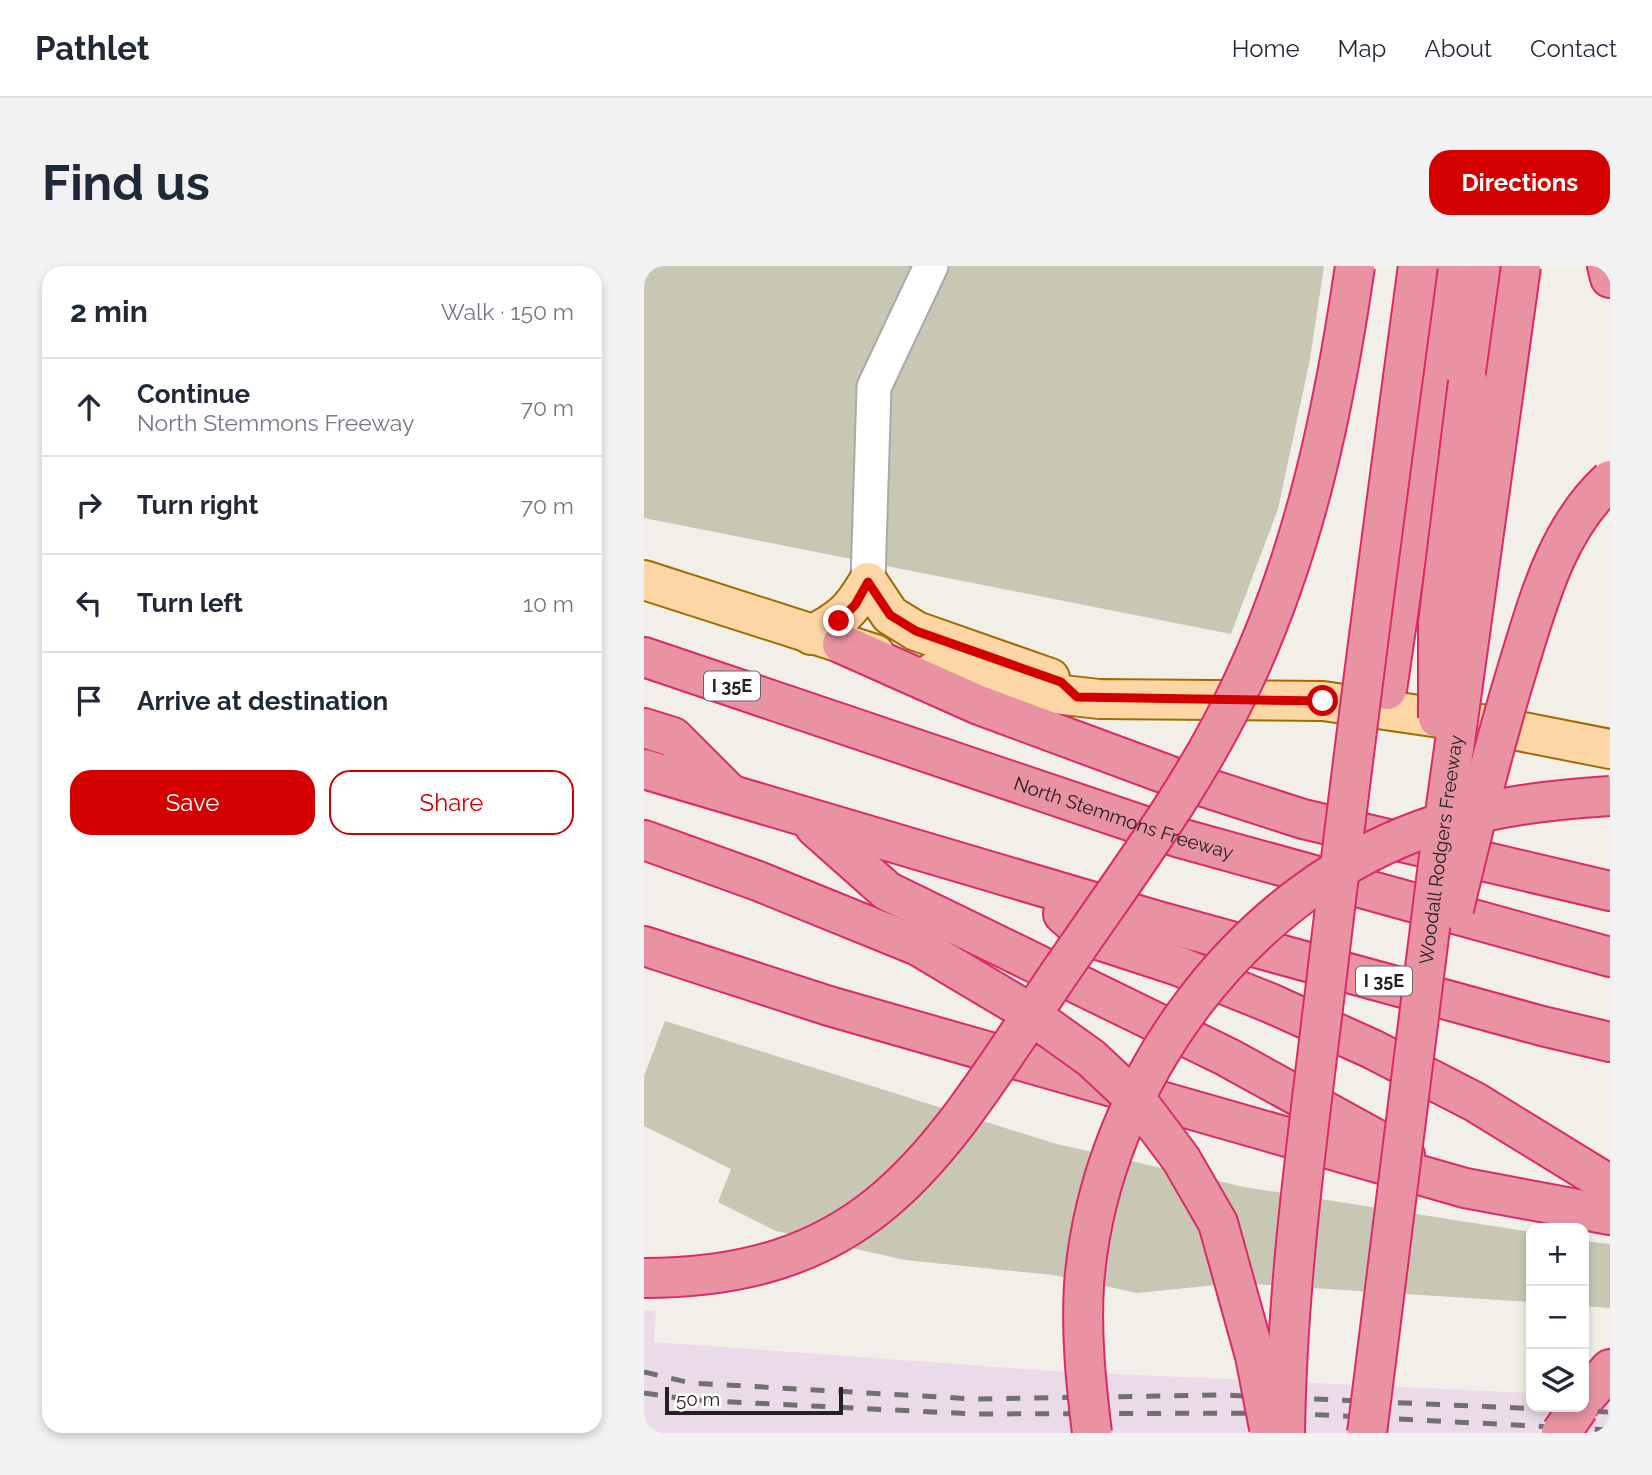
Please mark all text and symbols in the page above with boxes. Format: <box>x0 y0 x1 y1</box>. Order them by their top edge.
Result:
text: Pathlet <box>35 29 149 68</box>
text: Home <box>1232 34 1300 63</box>
text: Map <box>1338 34 1386 63</box>
text: About <box>1424 34 1492 63</box>
text: Contact <box>1530 34 1617 63</box>
button: Directions <box>1429 150 1610 215</box>
text: Find us <box>42 154 210 211</box>
text: 2 min <box>70 294 148 329</box>
text: Walk · 150 m <box>441 298 574 325</box>
text: Continue <box>137 379 250 409</box>
icon: ahead <box>70 388 108 426</box>
text: 70 m <box>521 394 574 421</box>
text: North Stemmons Freeway <box>137 409 415 436</box>
icon: right <box>70 486 108 524</box>
text: Turn right <box>137 490 258 520</box>
text: 70 m <box>521 492 574 519</box>
icon: left <box>70 584 108 622</box>
text: Turn left <box>137 588 243 618</box>
text: 10 m <box>523 590 574 617</box>
route end <box>823 605 854 636</box>
road number: I 35E <box>704 672 760 700</box>
icon: arrive <box>70 682 108 720</box>
route start <box>1307 685 1338 716</box>
text: Arrive at destination <box>137 686 388 716</box>
street label: Woodall Rodgers Freeway <box>1415 733 1467 966</box>
button: Save <box>70 770 315 835</box>
button: Share <box>329 770 574 835</box>
street label: North Stemmons Freeway <box>1011 772 1236 863</box>
road number: I 35E <box>1356 966 1412 996</box>
map controls <box>1526 1223 1589 1412</box>
button: + <box>1526 1223 1589 1286</box>
button: − <box>1526 1286 1589 1349</box>
button: layers <box>1526 1349 1589 1412</box>
scale bar <box>665 1384 844 1416</box>
text: 50 m <box>676 1388 720 1410</box>

